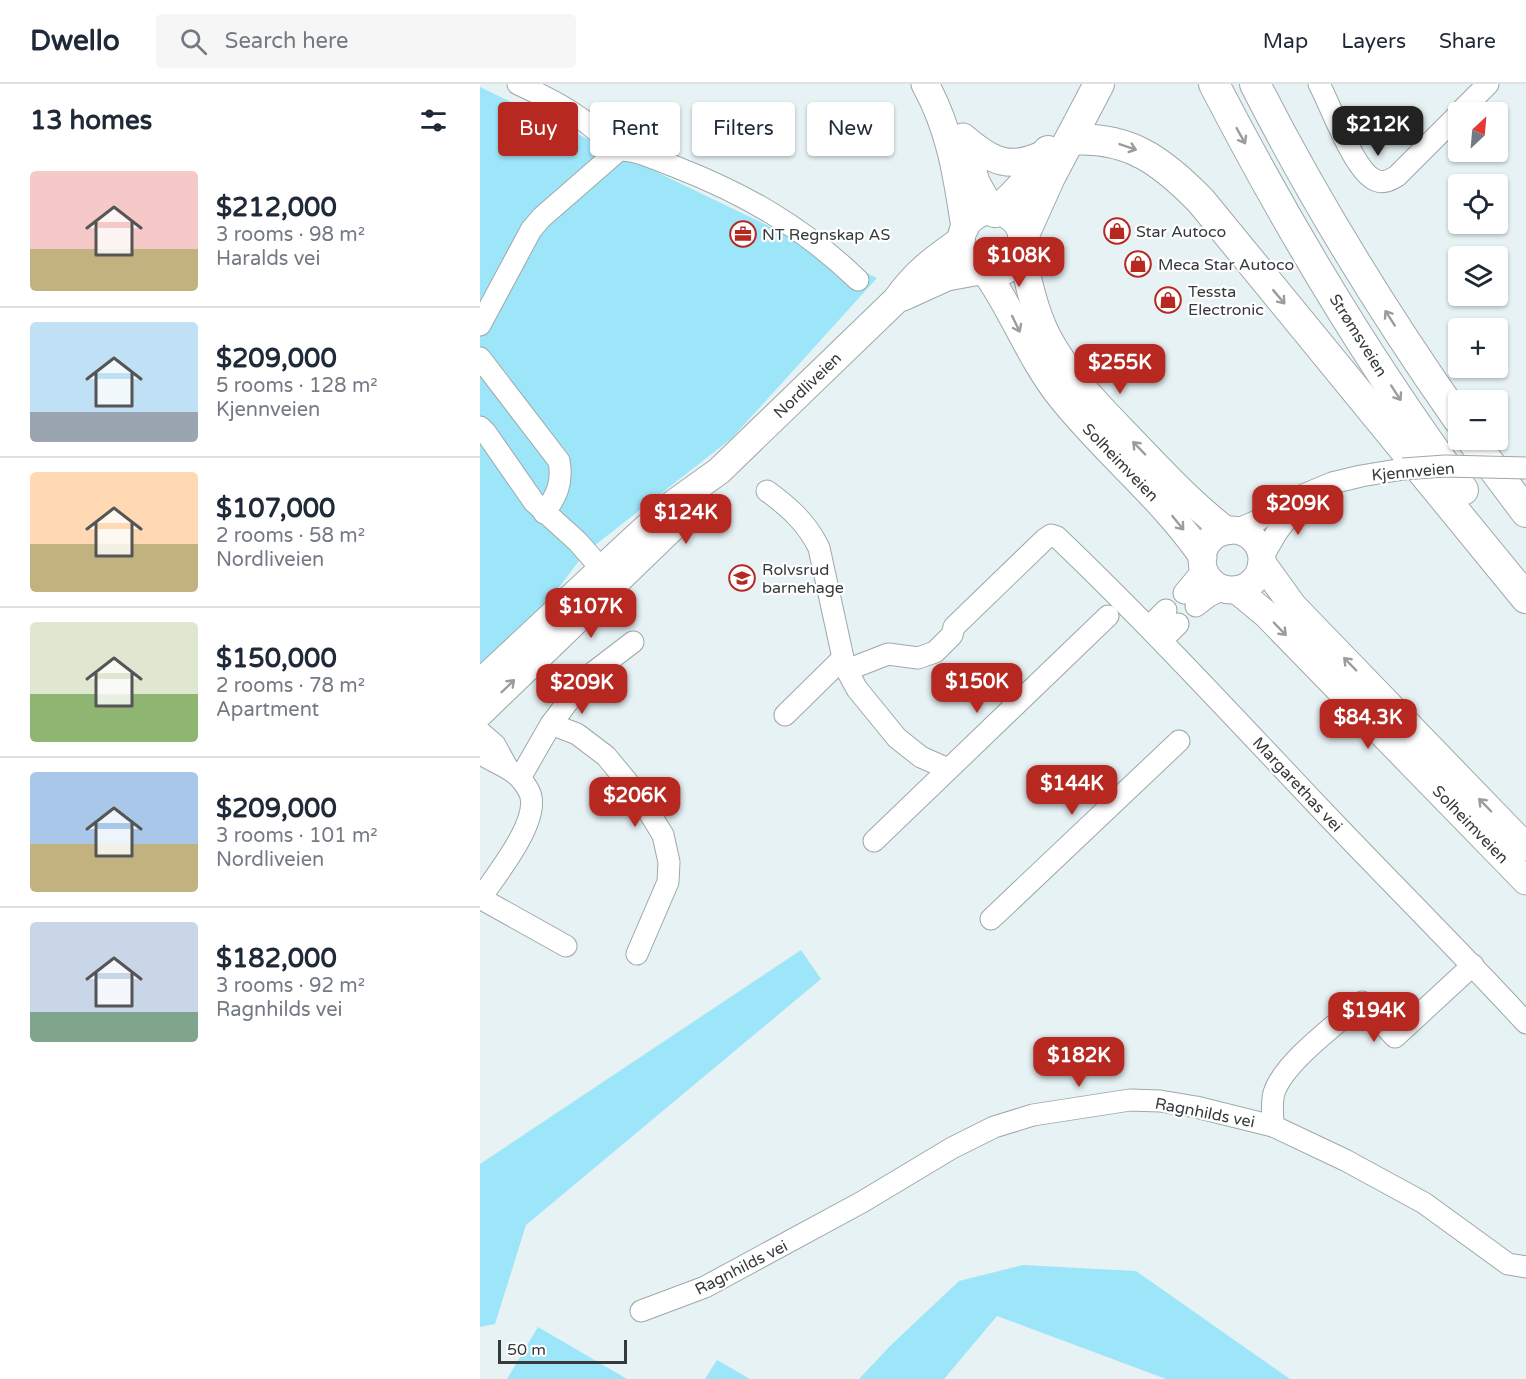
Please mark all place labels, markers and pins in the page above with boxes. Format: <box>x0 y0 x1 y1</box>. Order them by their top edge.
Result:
pin: $212K <box>1336 106 1420 157</box>
shop icon: Star Autoco <box>1102 216 1132 246</box>
office icon: NT Regnskap AS <box>728 219 758 249</box>
place label: Star Autoco <box>1136 222 1226 242</box>
place label: NT Regnskap AS <box>762 225 890 245</box>
pin: $108K <box>977 237 1061 288</box>
shop icon: Meca Star Autoco <box>1123 249 1153 279</box>
place label: Meca Star Autoco <box>1158 255 1294 275</box>
place label: Tessta Electronic <box>1188 282 1264 320</box>
shop icon: Tessta Electronic <box>1153 285 1183 315</box>
pin: $255K <box>1078 344 1162 395</box>
pin: $209K <box>1256 485 1340 536</box>
pin: $124K <box>644 494 728 545</box>
place label: Rolvsrud barnehage <box>762 560 844 598</box>
school or university icon: Rolvsrud barnehage <box>727 563 757 593</box>
pin: $107K <box>549 588 633 639</box>
pin: $150K <box>935 663 1019 714</box>
pin: $209K <box>540 664 624 715</box>
pin: $84.3K <box>1319 699 1417 750</box>
pin: $144K <box>1030 765 1114 816</box>
pin: $206K <box>593 777 677 828</box>
pin: $194K <box>1332 992 1416 1043</box>
pin: $182K <box>1037 1037 1121 1088</box>

